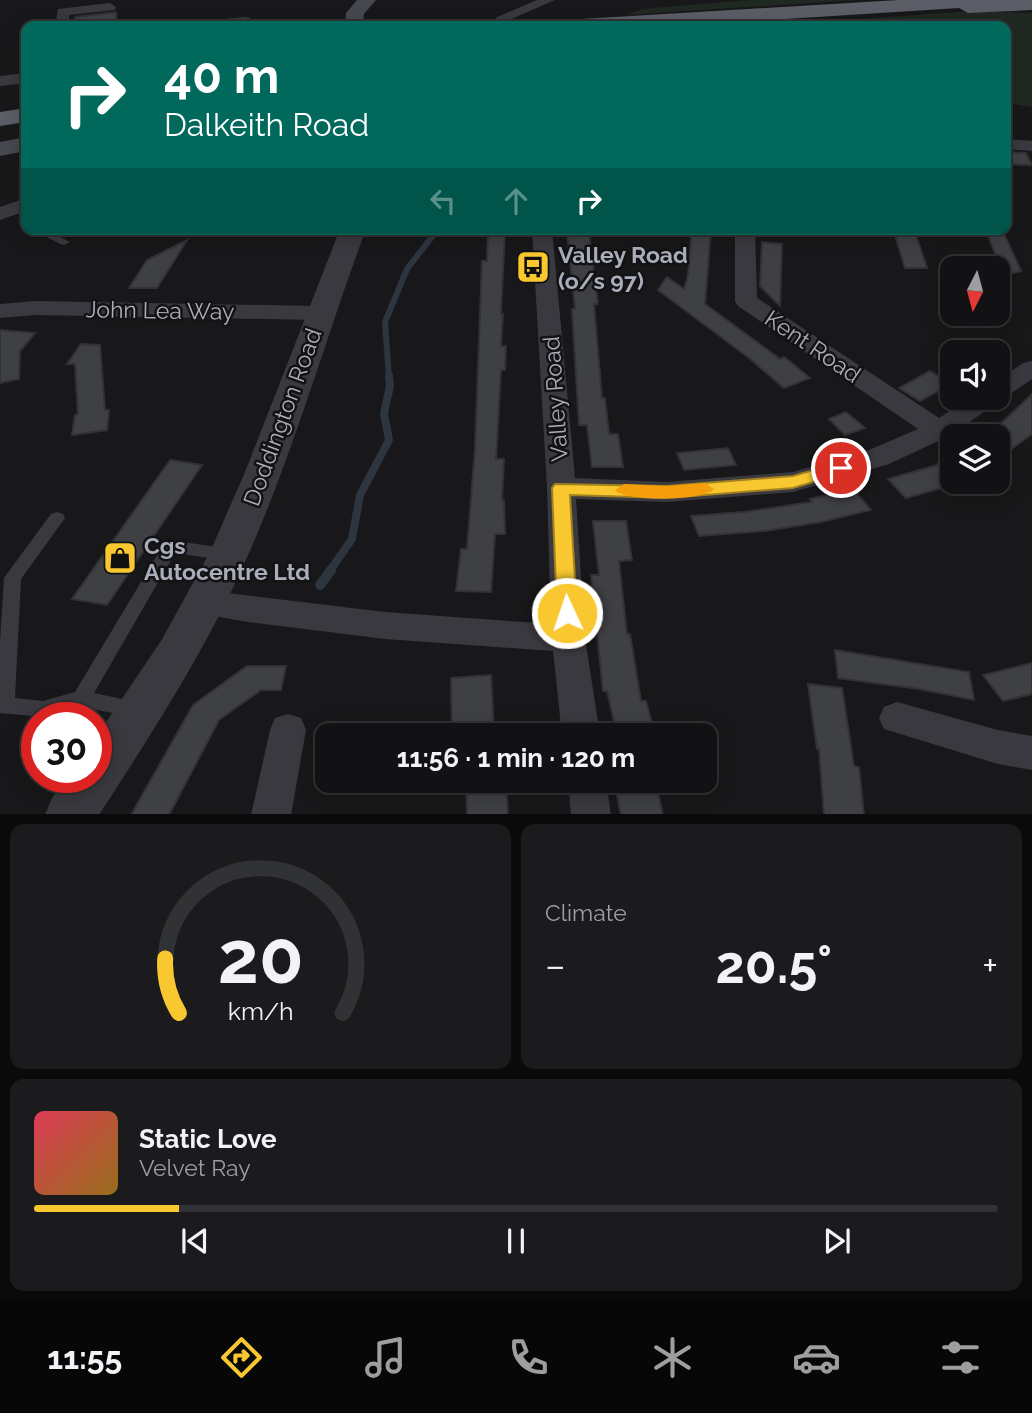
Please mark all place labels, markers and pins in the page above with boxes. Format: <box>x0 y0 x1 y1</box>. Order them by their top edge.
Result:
place label: Valley Road (o/s 97) <box>558 241 688 294</box>
bus stop icon: Valley Road (o/s 97) <box>514 248 552 286</box>
pin <box>811 438 871 498</box>
place label: Cgs Autocentre Ltd <box>144 532 310 585</box>
shop icon: Cgs Autocentre Ltd <box>101 539 139 577</box>

